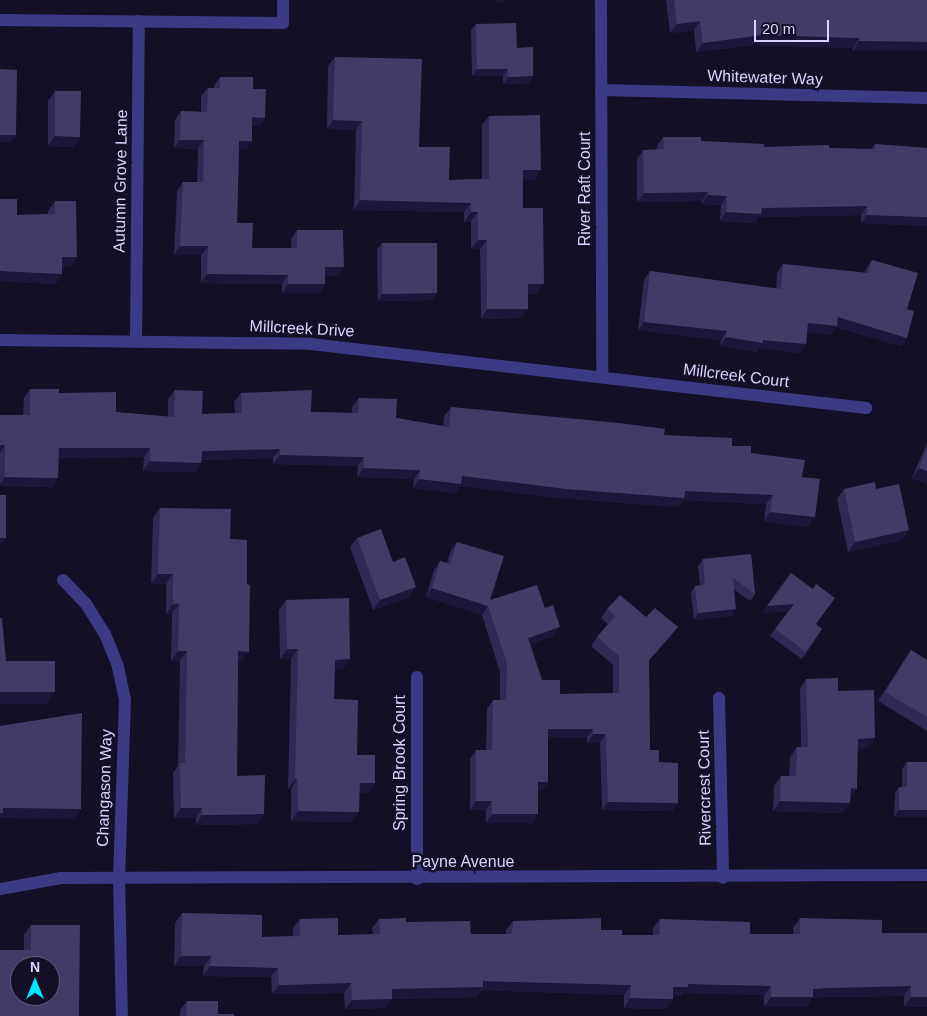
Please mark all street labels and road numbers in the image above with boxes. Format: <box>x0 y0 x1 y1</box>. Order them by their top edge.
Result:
street label: Whitewater Way <box>707 66 823 90</box>
street label: Autumn Grove Lane <box>110 109 132 253</box>
street label: River Raft Court <box>575 132 595 246</box>
street label: Millcreek Drive <box>249 317 355 341</box>
street label: Millcreek Court <box>682 360 790 392</box>
street label: Spring Brook Court <box>390 695 410 831</box>
street label: Changason Way <box>93 729 117 847</box>
street label: Rivercrest Court <box>694 730 716 846</box>
street label: Payne Avenue <box>411 852 515 872</box>

